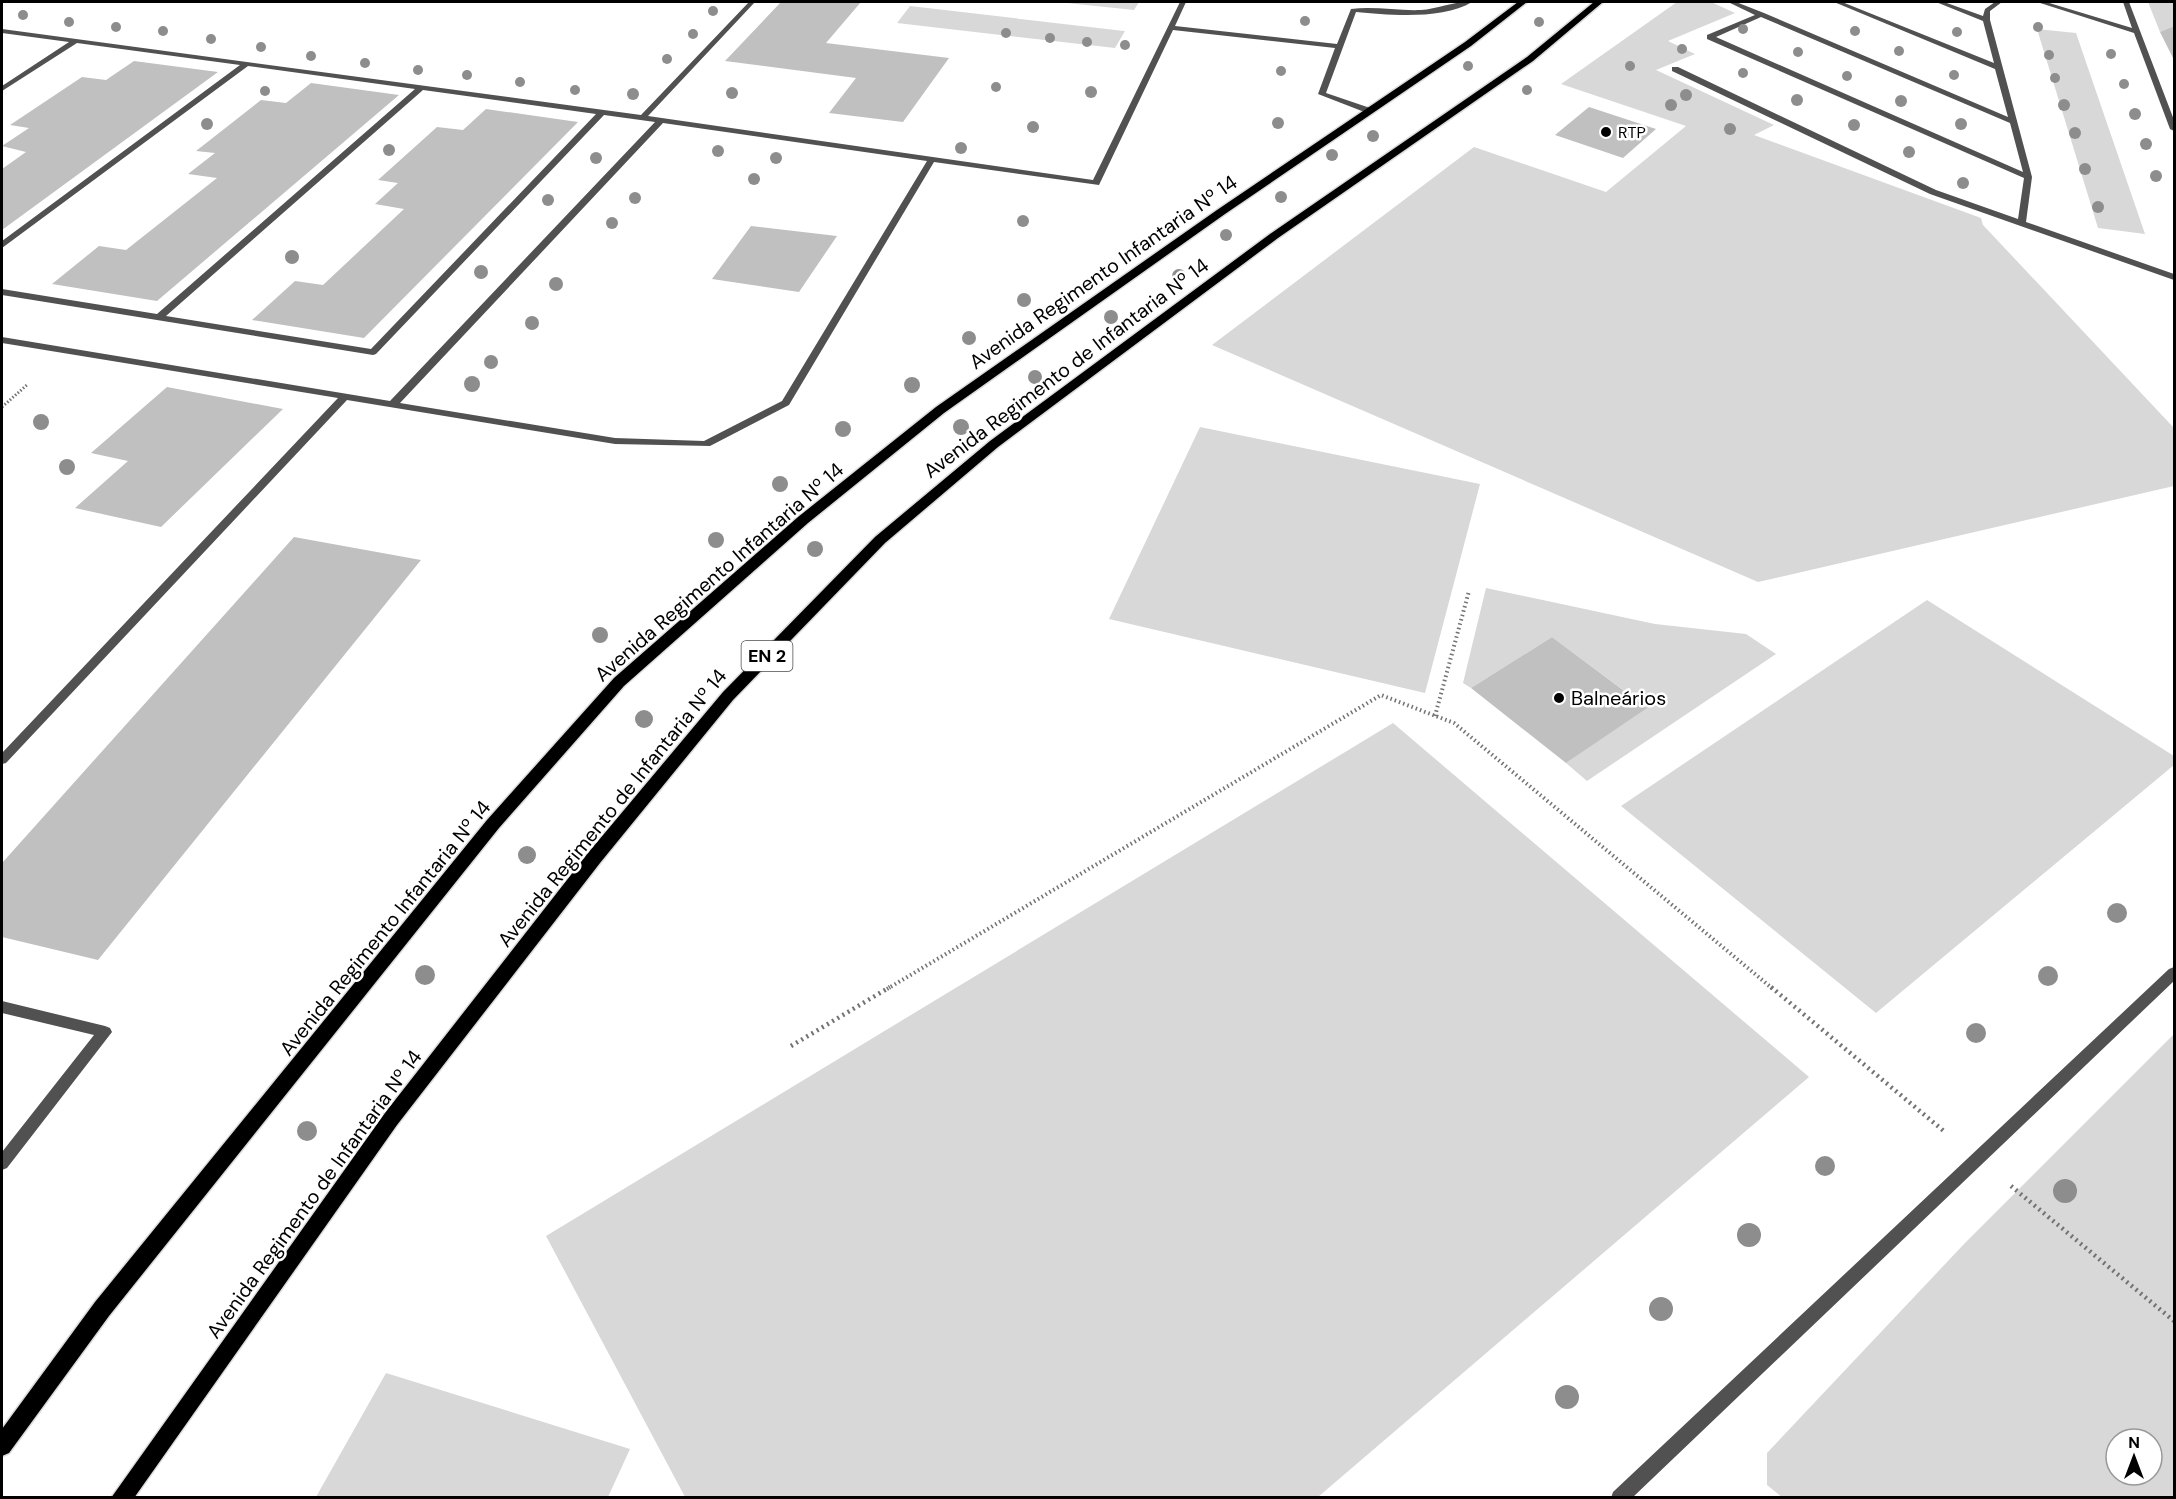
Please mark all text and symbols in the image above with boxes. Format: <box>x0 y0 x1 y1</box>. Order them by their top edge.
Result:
place label: RTP <box>1618 122 1646 143</box>
marker: RTP <box>1599 125 1613 139</box>
street label: Avenida Regimento Infantaria Nº 14 <box>964 169 1242 375</box>
street label: Avenida Regimento de Infantaria Nº 14 <box>918 252 1214 484</box>
street label: Avenida Regimento Infantaria Nº 14 <box>589 457 849 687</box>
road number: EN 2 <box>742 641 792 671</box>
street label: Avenida Regimento de Infantaria Nº 14 <box>492 664 732 952</box>
place label: Balneários <box>1571 685 1666 711</box>
marker: Balneários <box>1552 691 1566 705</box>
street label: Avenida Regimento Infantaria Nº 14 <box>274 795 496 1061</box>
street label: Avenida Regimento de Infantaria Nº 14 <box>200 1045 428 1343</box>
north arrow <box>2104 1427 2164 1487</box>
text: N <box>2128 1432 2140 1453</box>

